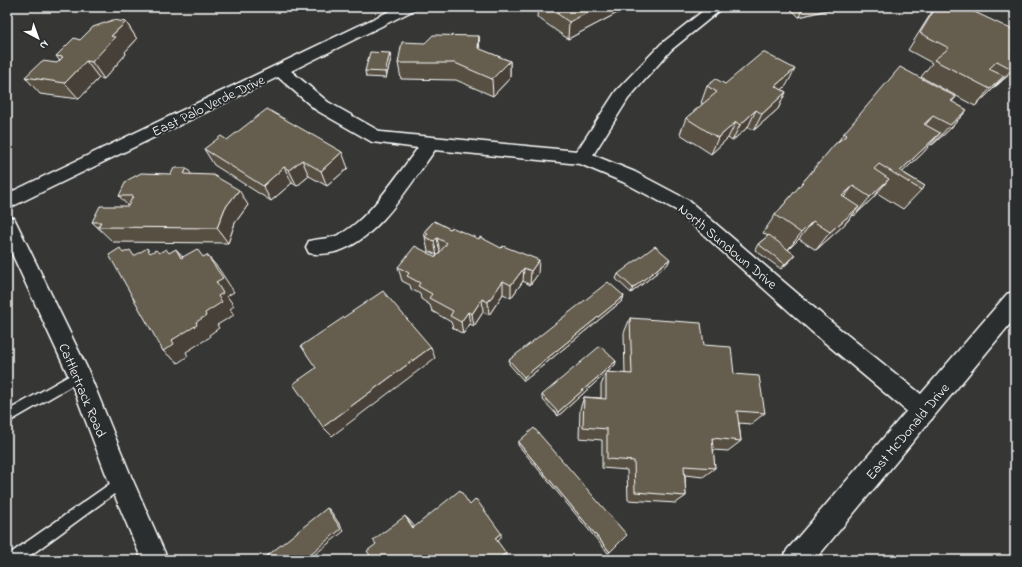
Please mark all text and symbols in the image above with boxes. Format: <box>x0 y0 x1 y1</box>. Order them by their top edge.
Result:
north arrow <box>18 18 58 58</box>
text: N <box>36 36 52 53</box>
street label: East Palo Verde Drive <box>149 70 269 143</box>
street label: North Sundown Drive <box>673 199 782 295</box>
street label: Cattlertrack Road <box>52 340 111 441</box>
street label: East McDonald Drive <box>861 378 956 485</box>

